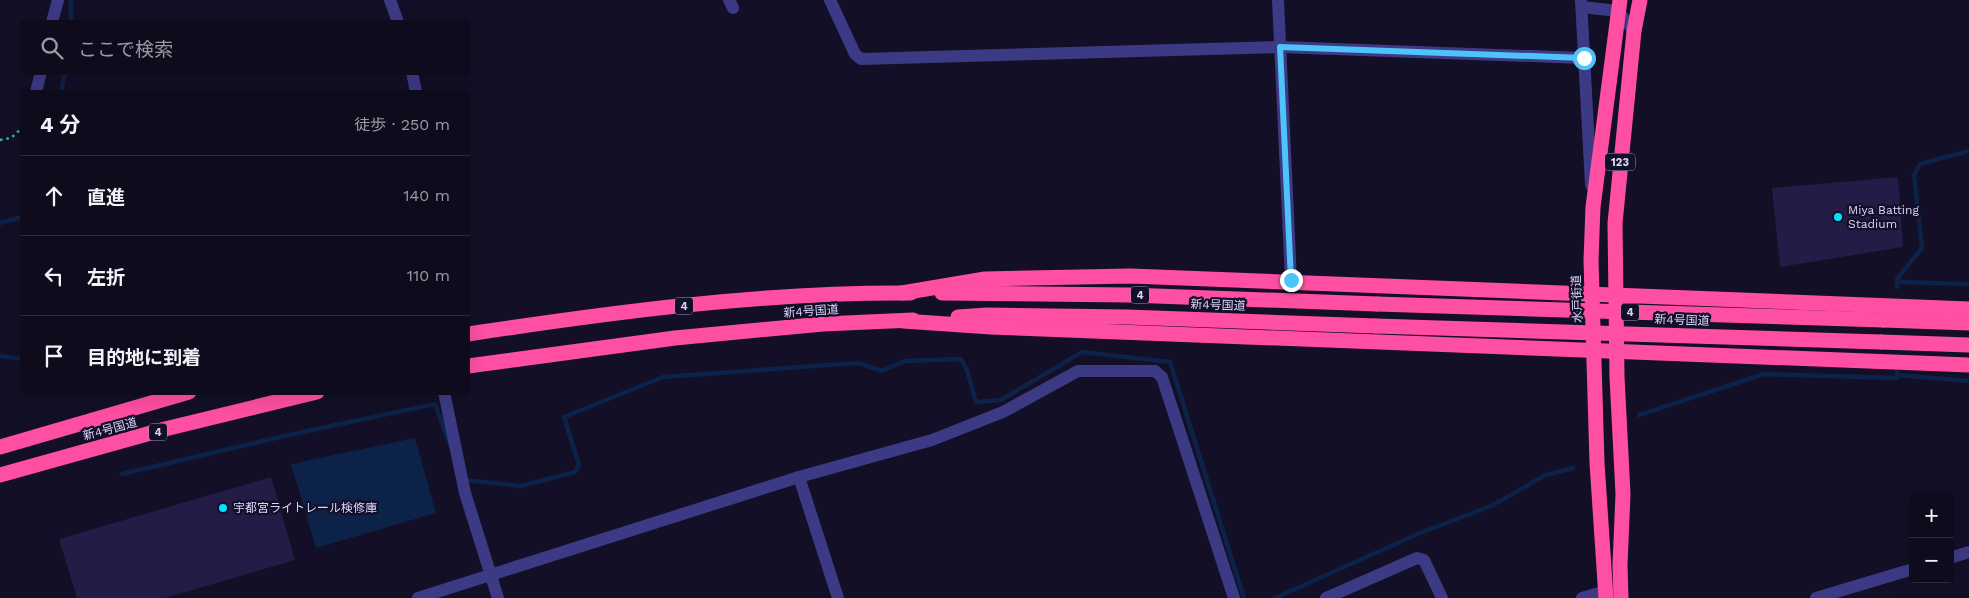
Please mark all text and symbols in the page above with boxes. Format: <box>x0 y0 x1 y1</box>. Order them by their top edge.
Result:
search box <box>20 20 470 75</box>
icon: search <box>38 34 66 62</box>
text: ここで検索 <box>78 38 173 61</box>
route start <box>1573 47 1596 70</box>
text: 4 分 <box>40 112 81 137</box>
text: 徒歩 · 250 m <box>354 115 450 134</box>
road number: 123 <box>1605 154 1635 170</box>
icon: ahead <box>40 182 68 210</box>
text: 直進 <box>87 186 125 209</box>
text: 140 m <box>403 186 450 205</box>
place label: Miya Batting Stadium <box>1848 203 1919 231</box>
marker: Miya Batting Stadium <box>1832 211 1844 223</box>
icon: left <box>40 262 68 290</box>
text: 左折 <box>87 266 125 289</box>
text: 110 m <box>407 266 450 285</box>
route end <box>1280 269 1303 292</box>
street label: 水戸街道 <box>1569 275 1585 323</box>
road number: 4 <box>1131 286 1149 304</box>
street label: 新4号国道 <box>1190 297 1246 313</box>
road number: 4 <box>675 298 693 314</box>
street label: 新4号国道 <box>783 302 839 320</box>
road number: 4 <box>1621 304 1639 320</box>
street label: 新4号国道 <box>1654 312 1710 328</box>
icon: arrive <box>40 342 68 370</box>
text: 目的地に到着 <box>87 346 201 369</box>
street label: 新4号国道 <box>81 415 139 443</box>
road number: 4 <box>149 424 167 441</box>
map controls <box>1909 493 1954 583</box>
button: + <box>1909 493 1954 538</box>
place label: 宇都宮ライトレール検修庫 <box>233 501 377 515</box>
marker: 宇都宮ライトレール検修庫 <box>217 502 229 514</box>
button: − <box>1909 538 1954 583</box>

